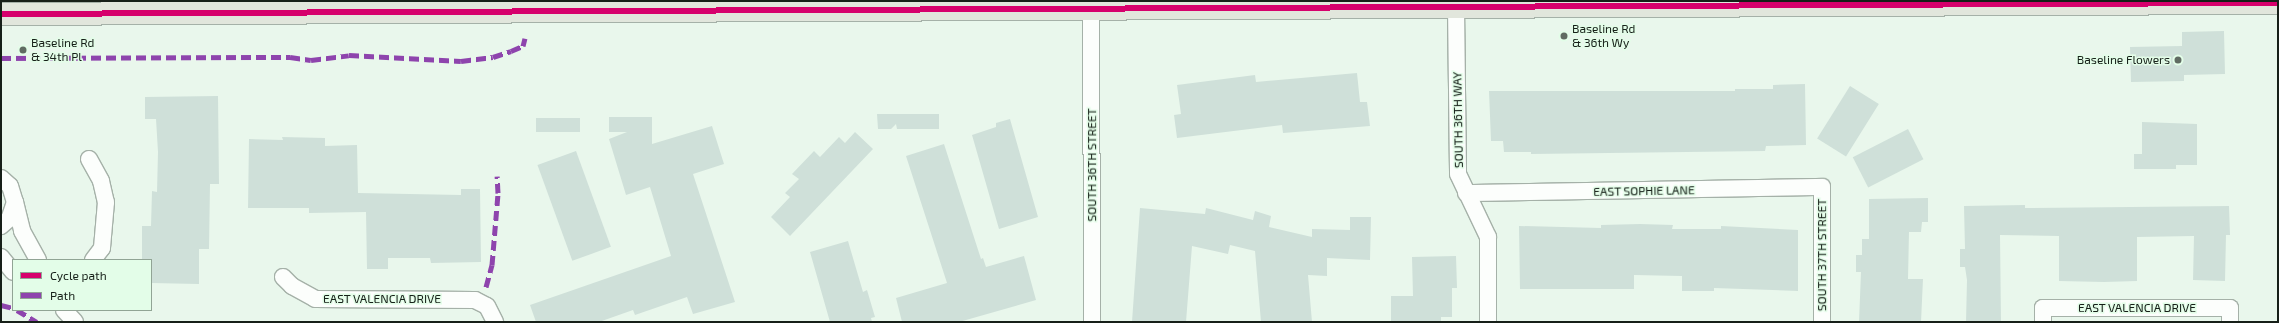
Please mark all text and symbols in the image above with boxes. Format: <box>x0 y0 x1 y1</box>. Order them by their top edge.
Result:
place label: Baseline Rd & 36th Wy <box>1572 22 1635 50</box>
marker: Baseline Rd & 36th Wy <box>1559 31 1569 41</box>
place label: Baseline Rd & 34th Pl <box>31 36 94 64</box>
marker: Baseline Rd & 34th Pl <box>18 45 28 55</box>
place label: Baseline Flowers <box>2077 53 2170 67</box>
marker: Baseline Flowers <box>2173 55 2183 65</box>
street label: SOUTH 36TH WAY <box>1450 72 1466 168</box>
street label: SOUTH 36TH STREET <box>1085 108 1099 222</box>
street label: EAST SOPHIE LANE <box>1593 183 1695 199</box>
street label: SOUTH 37TH STREET <box>1815 199 1829 311</box>
legend <box>12 259 152 311</box>
text: Cycle path <box>50 268 107 282</box>
text: Path <box>50 288 75 302</box>
street label: EAST VALENCIA DRIVE <box>323 292 441 306</box>
street label: EAST VALENCIA DRIVE <box>2078 301 2196 315</box>

